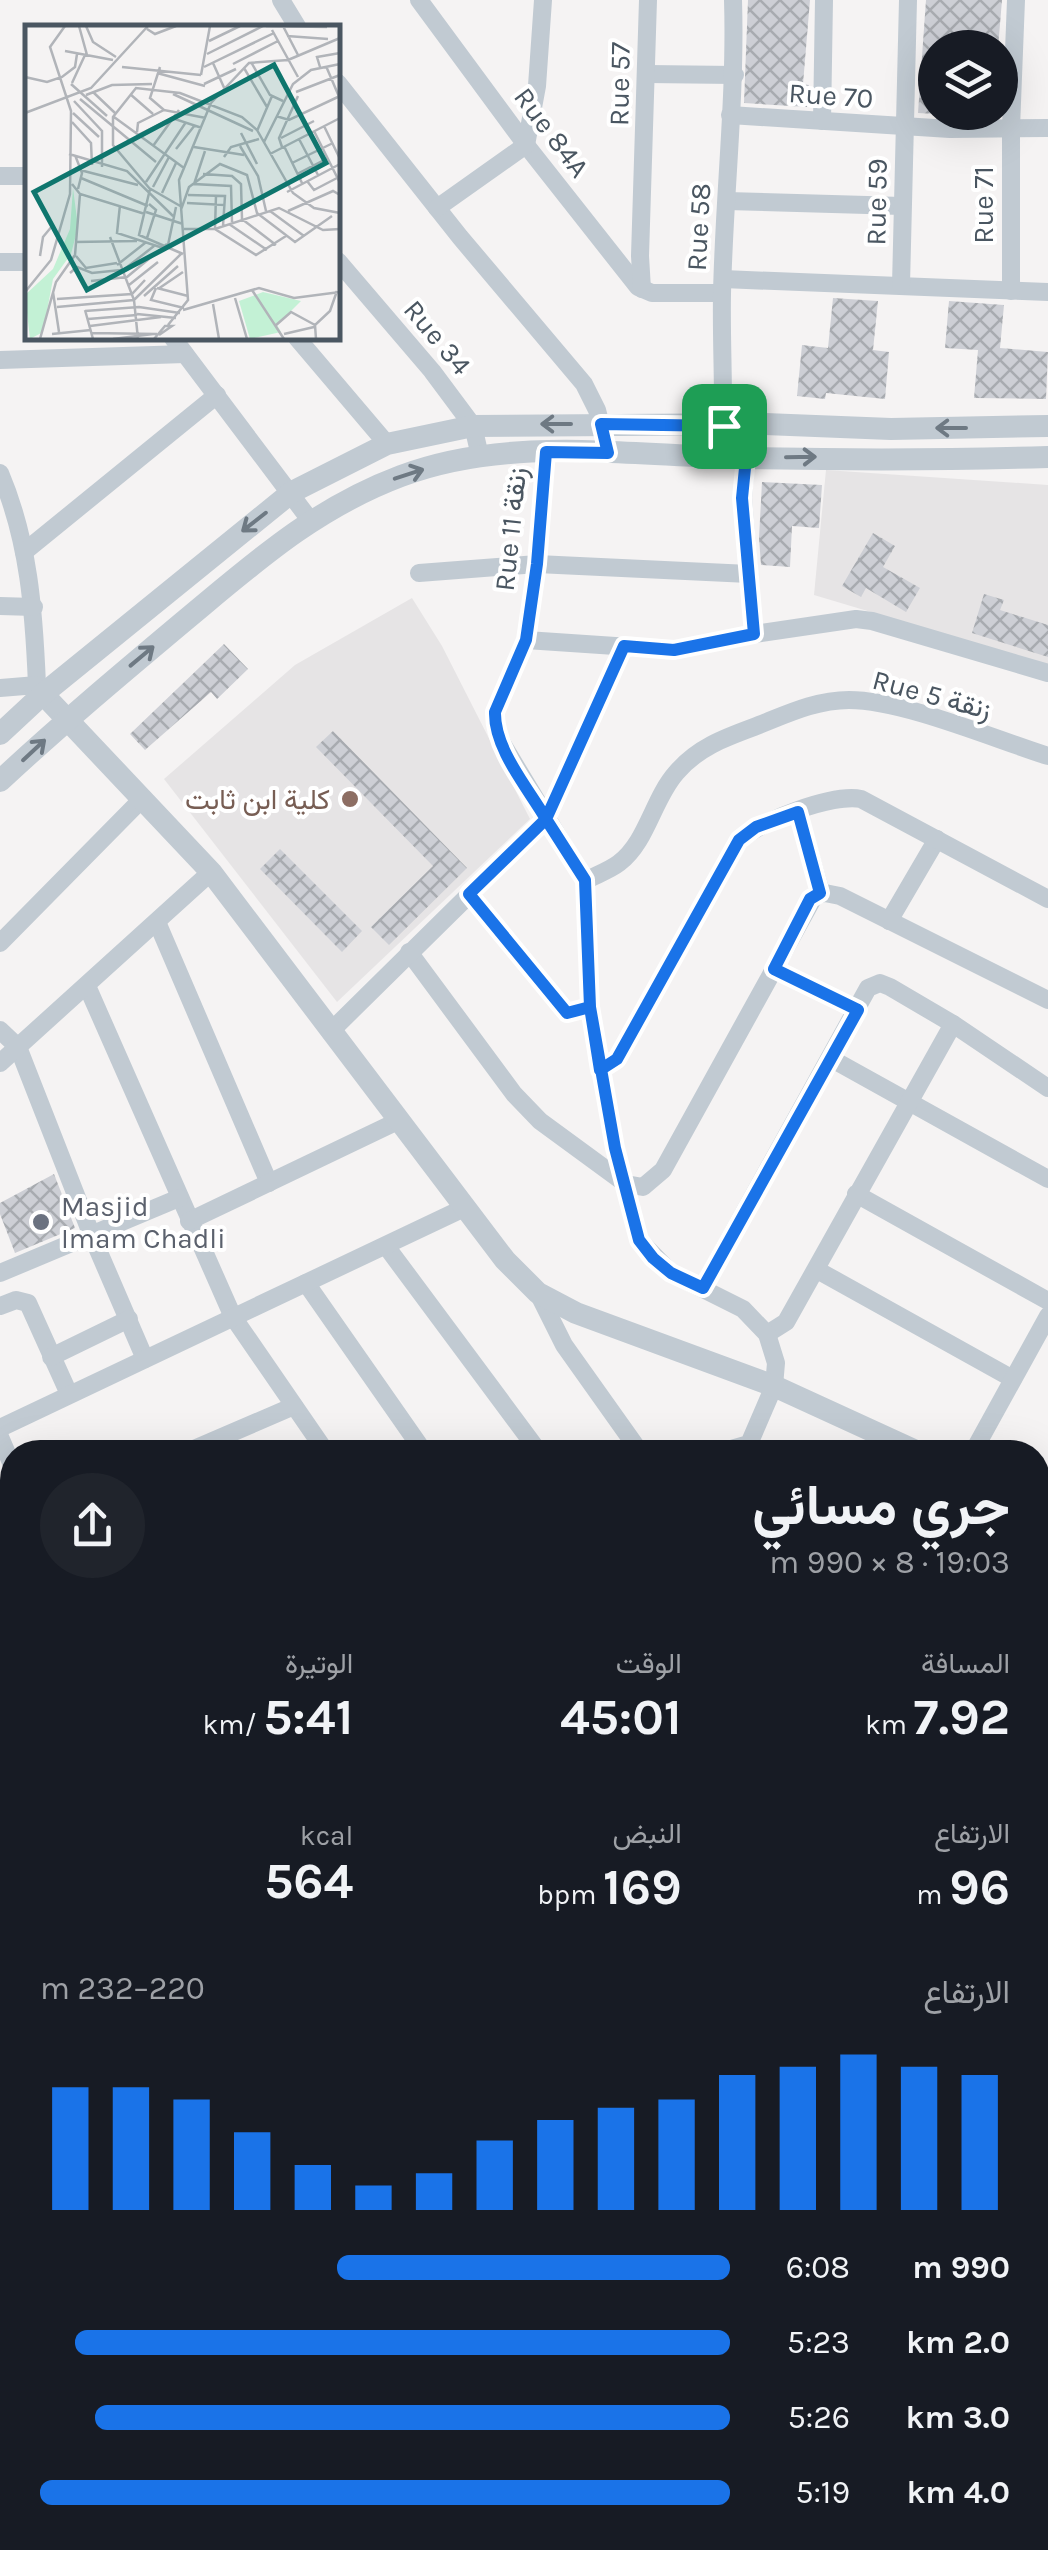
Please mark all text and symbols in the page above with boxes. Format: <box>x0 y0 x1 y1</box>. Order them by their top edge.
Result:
inset map <box>25 25 340 340</box>
map controls <box>918 30 1018 130</box>
button: layers <box>918 30 1018 130</box>
street label: Rue 57 <box>602 42 637 126</box>
street label: Rue 70 <box>787 76 874 115</box>
street label: Rue 84A <box>507 81 596 184</box>
street label: Rue 59 <box>859 158 894 246</box>
street label: Rue 71 <box>967 166 1000 244</box>
street label: Rue 58 <box>680 182 717 272</box>
street label: Rue 34 <box>397 293 479 382</box>
pin <box>682 384 767 469</box>
icon: arrive <box>697 399 752 454</box>
one-way arrow <box>540 414 572 434</box>
one-way arrow <box>935 419 967 438</box>
one-way arrow <box>784 448 817 466</box>
one-way arrow <box>392 463 424 481</box>
street label: Rue 11 زنقة <box>488 465 534 593</box>
one-way arrow <box>242 511 268 533</box>
one-way arrow <box>129 645 155 667</box>
street label: Rue 5 زنقة <box>869 663 995 727</box>
one-way arrow <box>21 738 46 761</box>
place label: كلية ابن ثابت <box>185 783 330 816</box>
marker: كلية ابن ثابت <box>339 788 361 810</box>
place label: Masjid Imam Chadli <box>61 1190 226 1255</box>
marker: Masjid Imam Chadli <box>30 1211 52 1233</box>
button: share <box>40 1473 145 1578</box>
text: جري مسائي <box>752 1474 1010 1538</box>
text: 19:03 · 8 × 990 m <box>769 1544 1010 1581</box>
text: الوتيرة <box>285 1647 353 1680</box>
text: الوقت <box>616 1647 682 1680</box>
text: المسافة <box>921 1647 1010 1680</box>
text: 5:41 <box>263 1688 353 1747</box>
text: 45:01 <box>560 1688 682 1747</box>
text: 7.92 <box>914 1688 1010 1747</box>
text: /km <box>202 1708 263 1741</box>
text: km <box>865 1708 914 1741</box>
text: النبض <box>612 1817 682 1850</box>
text: الارتفاع <box>934 1817 1010 1850</box>
text: kcal <box>300 1819 353 1852</box>
text: 564 <box>264 1852 353 1911</box>
text: 169 <box>603 1858 682 1917</box>
text: 96 <box>949 1858 1010 1917</box>
text: bpm <box>537 1878 603 1911</box>
text: m <box>916 1878 949 1911</box>
text: 220–232 m <box>40 1970 205 2007</box>
text: الارتفاع <box>923 1974 1010 2011</box>
text: 6:08 <box>786 2249 850 2286</box>
text: 990 m <box>912 2249 1010 2286</box>
text: 5:23 <box>787 2324 850 2361</box>
text: 2.0 km <box>906 2324 1010 2361</box>
text: 5:26 <box>788 2399 850 2436</box>
text: 3.0 km <box>906 2399 1010 2436</box>
text: 5:19 <box>795 2474 850 2511</box>
text: 4.0 km <box>906 2474 1010 2511</box>

